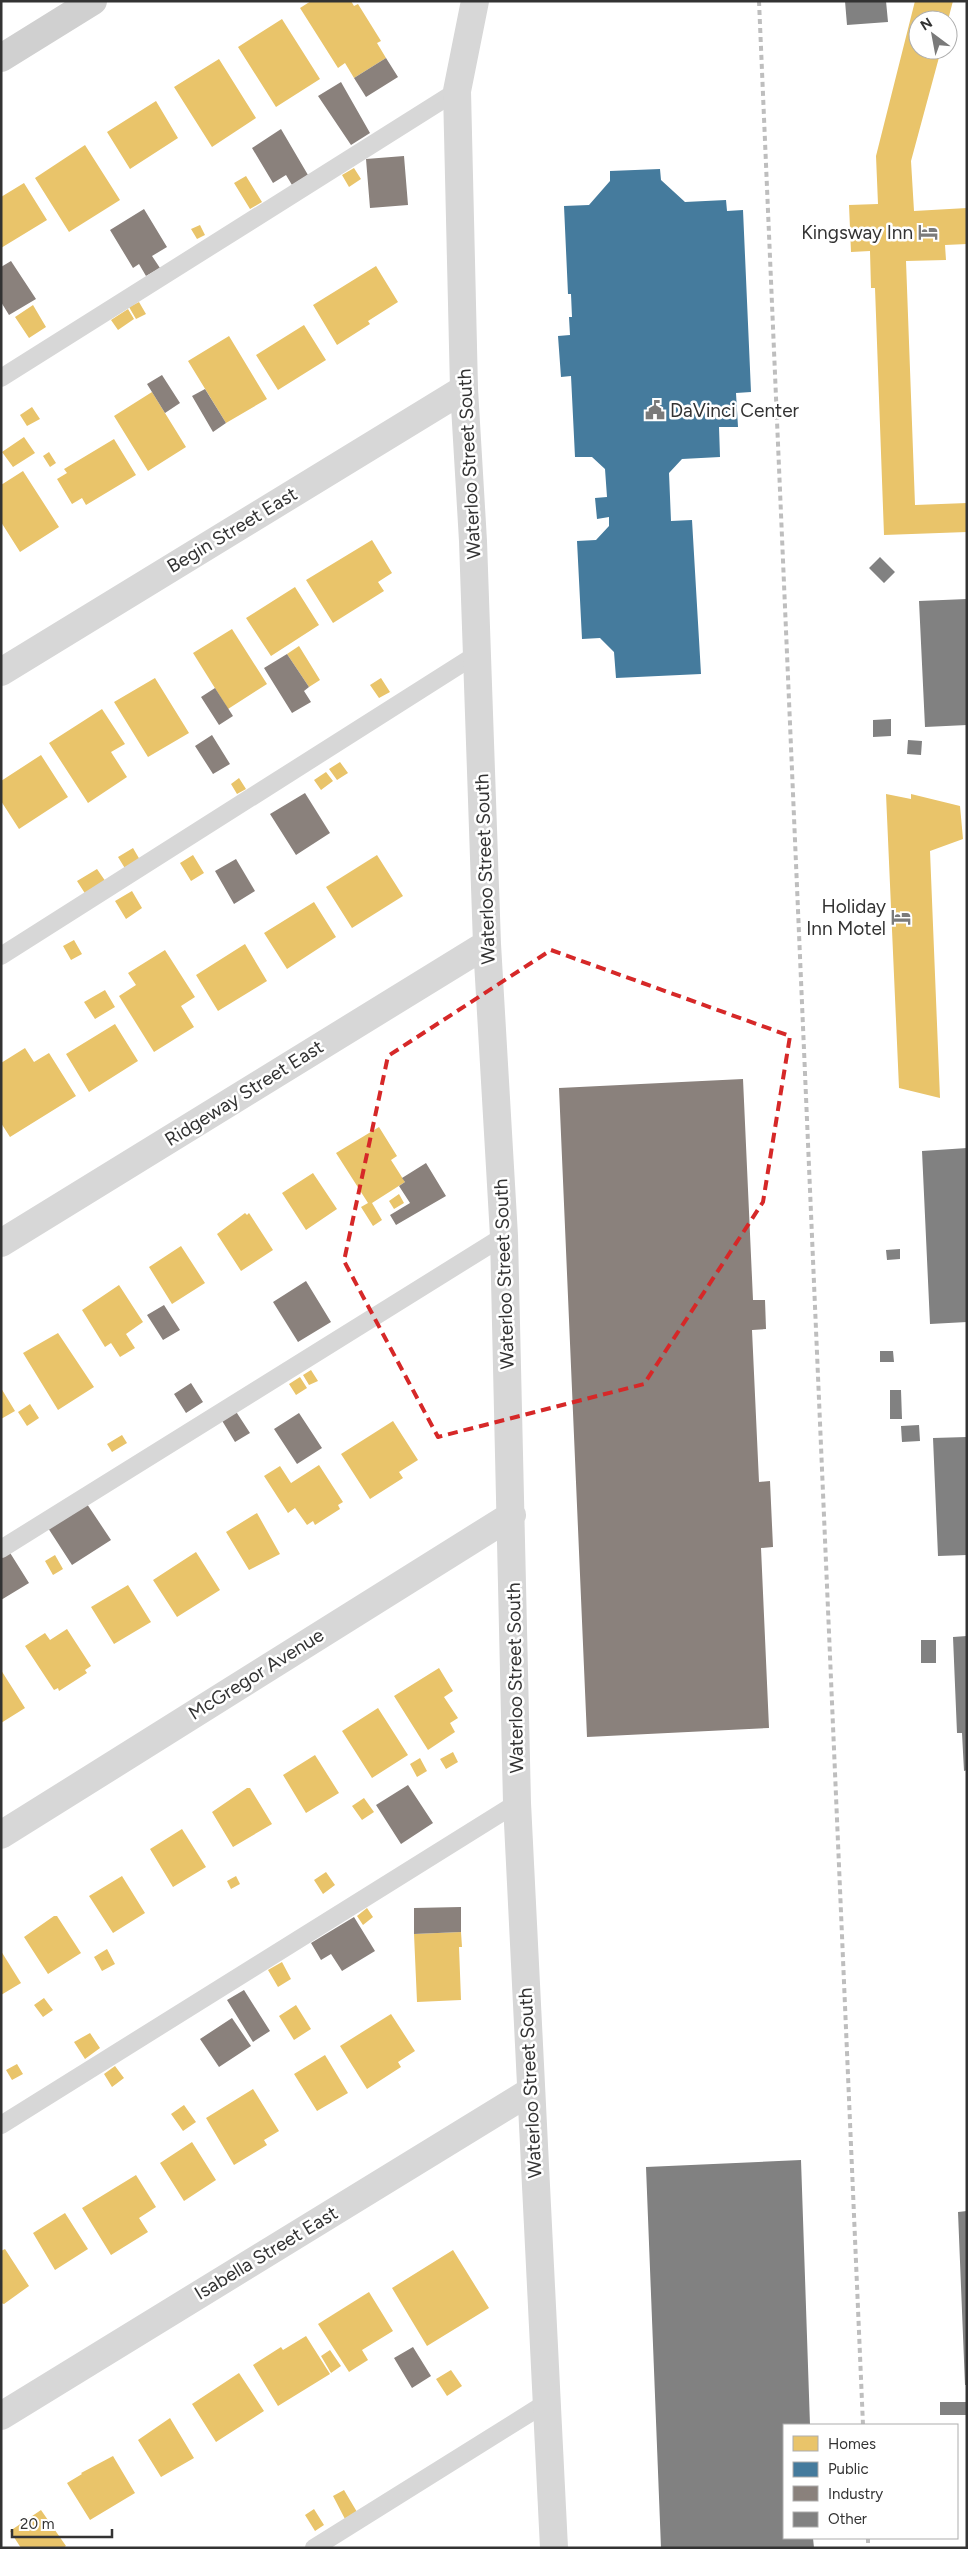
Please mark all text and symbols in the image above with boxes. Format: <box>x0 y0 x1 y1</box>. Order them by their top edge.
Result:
north arrow <box>908 10 958 60</box>
text: N <box>917 14 935 34</box>
place label: Kingsway Inn <box>801 221 913 244</box>
hotel icon: Kingsway Inn <box>917 221 939 243</box>
street label: Waterloo Street South <box>453 368 485 560</box>
public building icon: DaVinci Center <box>644 399 666 421</box>
place label: DaVinci Center <box>670 399 800 422</box>
street label: Begin Street East <box>163 482 301 578</box>
street label: Waterloo Street South <box>470 773 500 965</box>
place label: Holiday Inn Motel <box>806 895 886 940</box>
hotel icon: Holiday Inn Motel <box>890 906 912 928</box>
street label: Ridgeway Street East <box>161 1035 327 1151</box>
street label: Waterloo Street South <box>489 1178 519 1370</box>
street label: Waterloo Street South <box>502 1582 528 1774</box>
street label: McGregor Avenue <box>184 1623 328 1725</box>
street label: Waterloo Street South <box>514 1987 546 2179</box>
street label: Isabella Street East <box>190 2201 342 2305</box>
legend <box>783 2424 958 2539</box>
text: Homes <box>828 2435 876 2453</box>
text: Public <box>828 2460 869 2478</box>
text: Industry <box>828 2485 883 2503</box>
scale bar <box>12 2506 112 2538</box>
text: Other <box>828 2510 867 2528</box>
text: 20 m <box>20 2515 54 2533</box>

